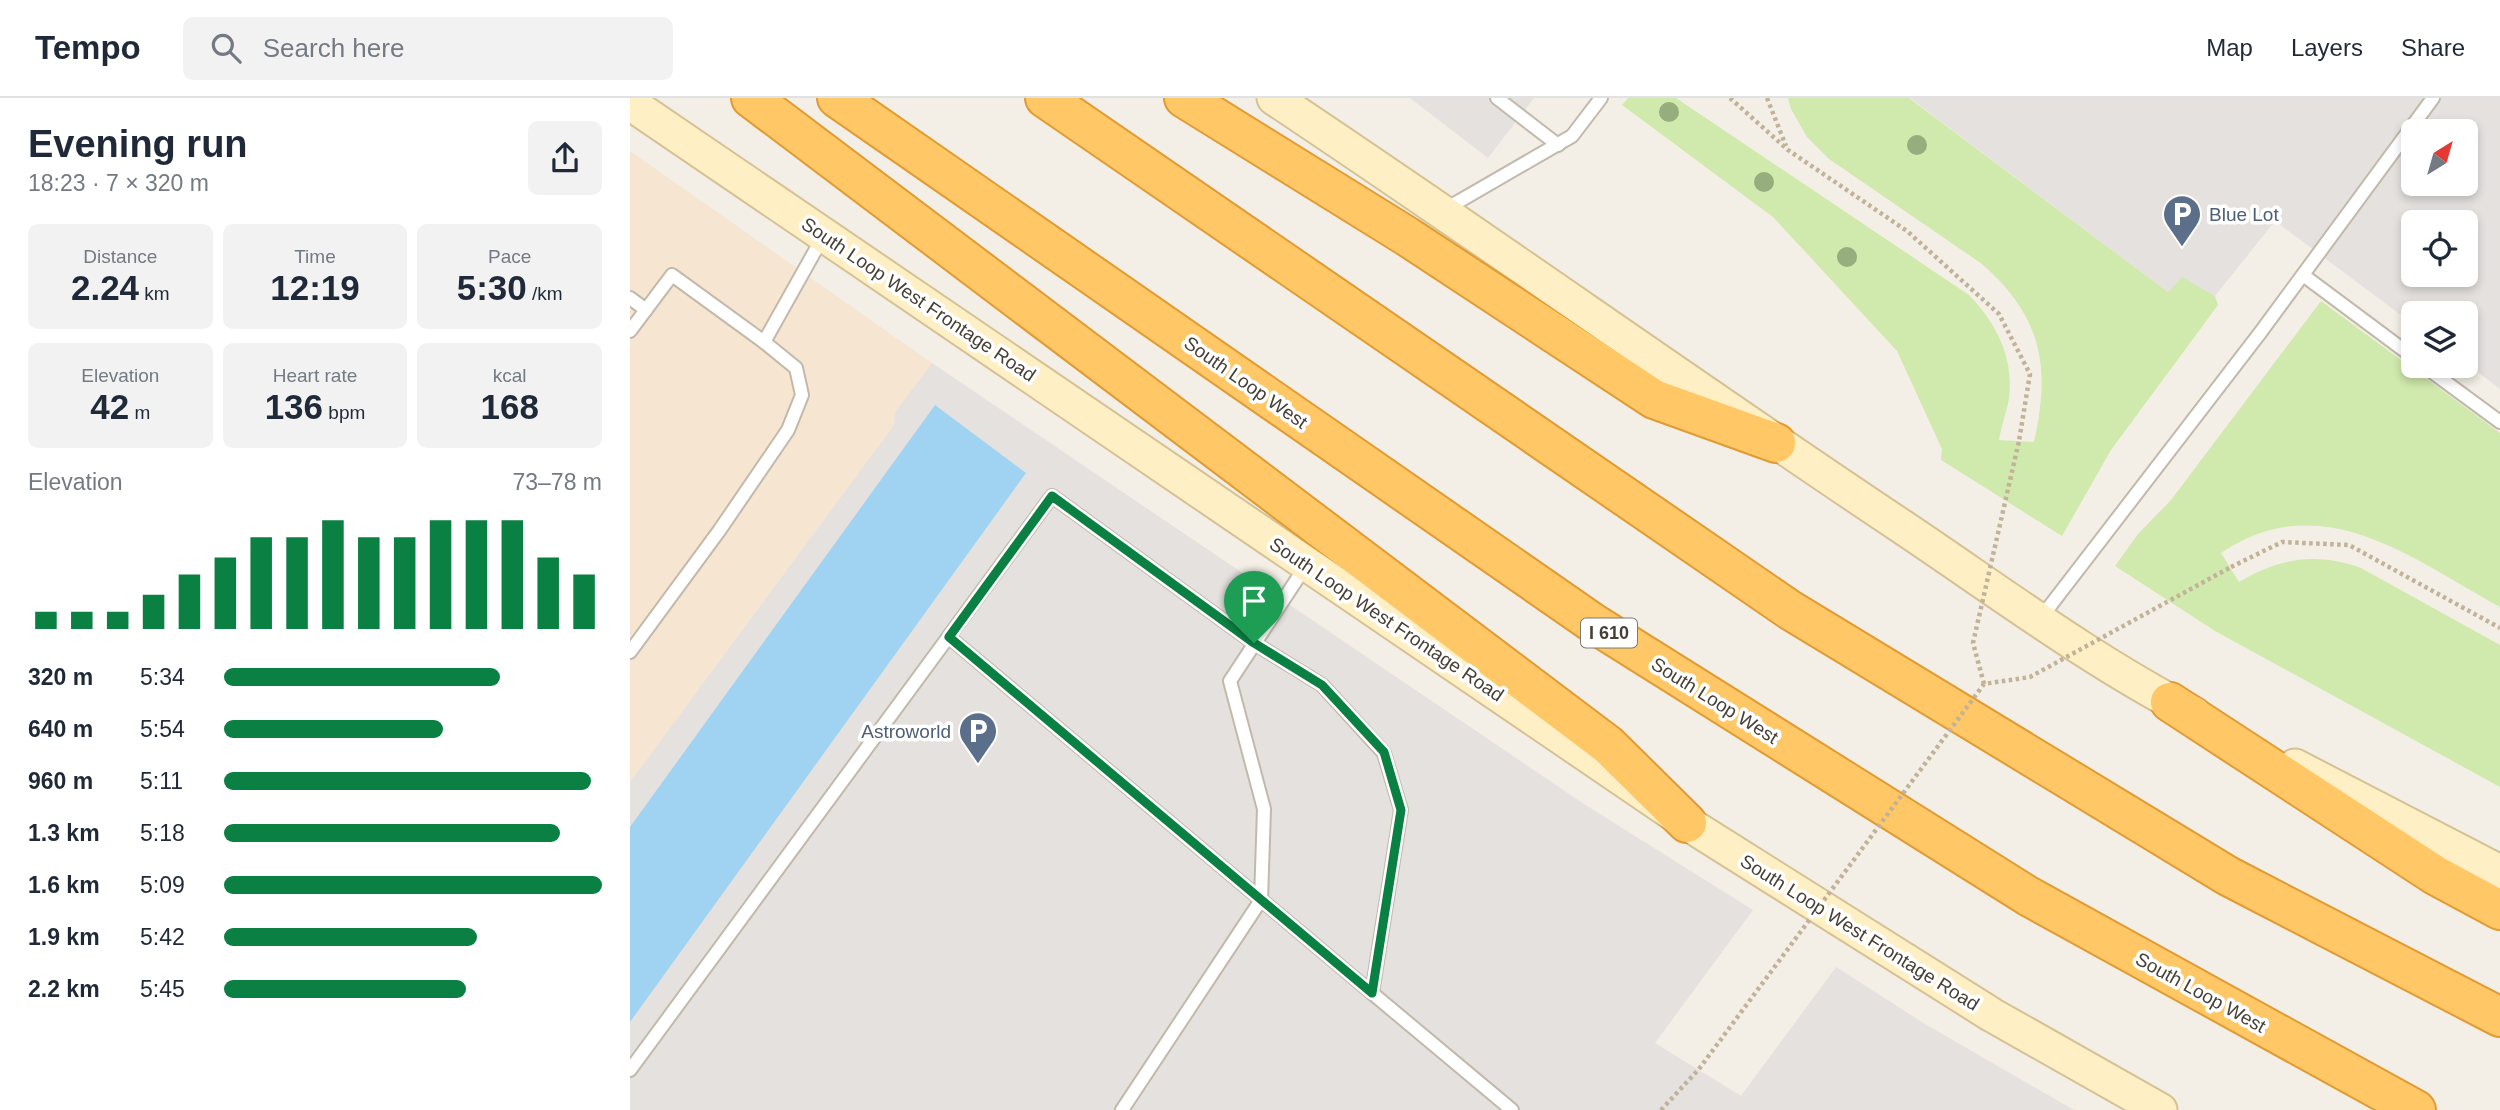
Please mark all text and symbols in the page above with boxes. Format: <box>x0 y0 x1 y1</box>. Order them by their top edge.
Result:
search box <box>183 17 673 80</box>
text: Tempo <box>35 29 141 66</box>
icon: search <box>207 29 245 67</box>
text: Search here <box>263 33 404 63</box>
text: Map <box>2206 34 2253 61</box>
text: Layers <box>2291 34 2363 61</box>
text: Share <box>2401 34 2465 61</box>
north arrow <box>2401 119 2478 196</box>
map controls <box>2401 119 2478 378</box>
button: share <box>528 121 602 195</box>
text: Evening run <box>28 123 248 165</box>
text: 18:23 · 7 × 320 m <box>28 170 209 196</box>
parking icon: Blue Lot <box>2161 193 2203 248</box>
place label: Blue Lot <box>2209 204 2279 225</box>
button: locate <box>2401 210 2478 287</box>
street label: South Loop West Frontage Road <box>798 213 1040 386</box>
text: Distance <box>83 246 157 267</box>
text: Time <box>294 246 336 267</box>
text: Pace <box>488 246 531 267</box>
text: 2.24 <box>71 268 139 307</box>
text: 12:19 <box>270 268 360 307</box>
text: 5:30 <box>457 268 527 307</box>
text: km <box>139 283 170 304</box>
text: /km <box>527 283 563 304</box>
button: layers <box>2401 301 2478 378</box>
street label: South Loop West <box>1180 332 1312 433</box>
text: Elevation <box>81 365 159 386</box>
text: Heart rate <box>273 365 357 386</box>
text: kcal <box>493 365 527 386</box>
text: 42 <box>90 387 129 426</box>
text: 136 <box>265 387 323 426</box>
text: 168 <box>480 387 539 426</box>
text: m <box>129 402 150 423</box>
text: bpm <box>323 402 365 423</box>
text: Elevation <box>28 469 123 495</box>
text: 73–78 m <box>512 469 602 495</box>
street label: South Loop West Frontage Road <box>1266 533 1508 706</box>
pin <box>1224 571 1284 643</box>
icon: arrive <box>1235 582 1273 620</box>
road number: I 610 <box>1581 618 1637 648</box>
street label: South Loop West <box>1648 653 1783 748</box>
text: 320 m <box>28 664 93 690</box>
text: 5:34 <box>140 664 185 690</box>
parking icon: Astroworld <box>957 710 999 765</box>
text: 640 m <box>28 716 93 742</box>
text: 5:54 <box>140 716 185 742</box>
place label: Astroworld <box>861 721 951 742</box>
text: 960 m <box>28 768 93 794</box>
text: 5:11 <box>140 768 183 794</box>
text: 1.3 km <box>28 820 100 846</box>
text: 5:18 <box>140 820 185 846</box>
street label: South Loop West Frontage Road <box>1737 850 1983 1015</box>
text: 1.6 km <box>28 872 100 898</box>
text: 5:09 <box>140 872 185 898</box>
text: 1.9 km <box>28 924 100 950</box>
text: 5:42 <box>140 924 185 950</box>
street label: South Loop West <box>2132 948 2270 1037</box>
text: 2.2 km <box>28 976 100 1002</box>
text: 5:45 <box>140 976 185 1002</box>

